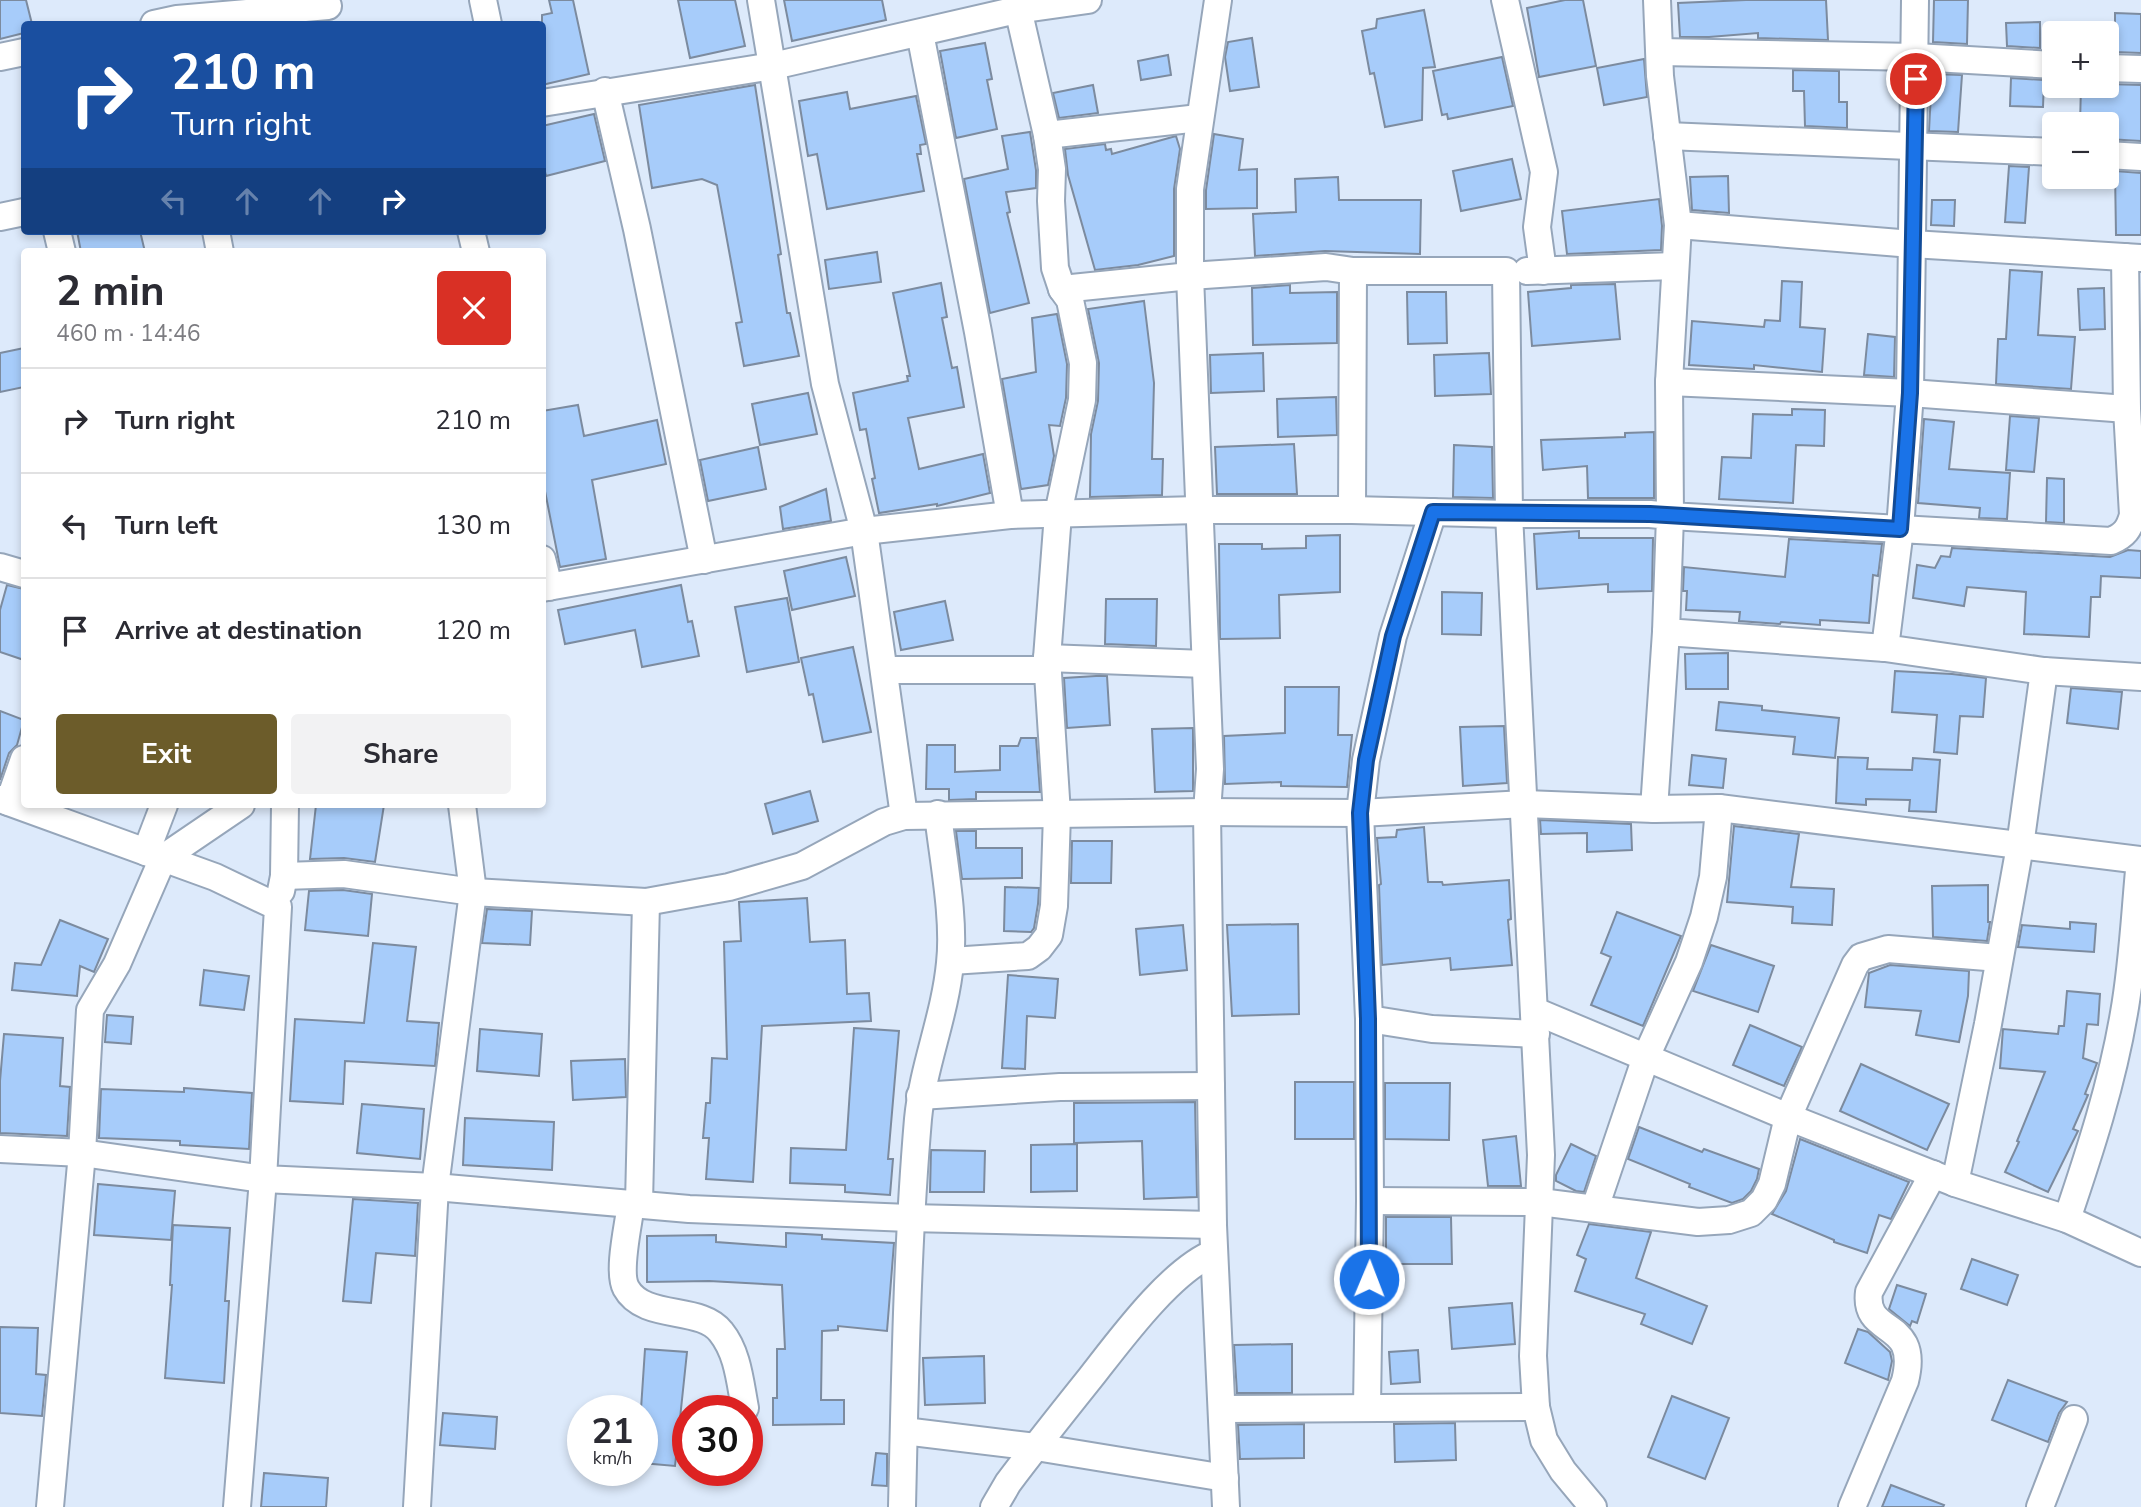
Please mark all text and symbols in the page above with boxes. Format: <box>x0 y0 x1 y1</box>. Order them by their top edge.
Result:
map controls <box>2042 21 2119 189</box>
button: + <box>2042 21 2119 98</box>
text: 210 m <box>171 39 315 106</box>
icon: right <box>56 49 147 140</box>
pin <box>1886 49 1946 109</box>
icon: arrive <box>1897 60 1935 98</box>
text: Turn right <box>171 103 311 146</box>
button: − <box>2042 112 2119 189</box>
icon: left <box>155 182 193 220</box>
icon: ahead <box>228 182 266 220</box>
icon: ahead <box>301 182 339 220</box>
icon: right <box>374 182 412 220</box>
text: 2 min <box>56 263 165 320</box>
button: close <box>437 271 511 345</box>
text: 460 m · 14:46 <box>56 318 201 349</box>
icon: right <box>56 402 94 440</box>
text: Turn right <box>115 403 234 438</box>
text: 210 m <box>435 403 511 438</box>
icon: left <box>56 507 94 545</box>
text: Turn left <box>115 508 218 543</box>
text: 130 m <box>435 508 511 543</box>
icon: arrive <box>56 612 94 650</box>
text: Arrive at destination <box>115 613 362 648</box>
text: 120 m <box>435 613 511 648</box>
button: Exit <box>56 714 277 794</box>
button: Share <box>291 714 511 794</box>
position arrow <box>1332 1242 1406 1316</box>
speed limit sign: 30 <box>672 1395 763 1486</box>
text: 21 <box>591 1408 634 1455</box>
text: km/h <box>593 1446 632 1470</box>

